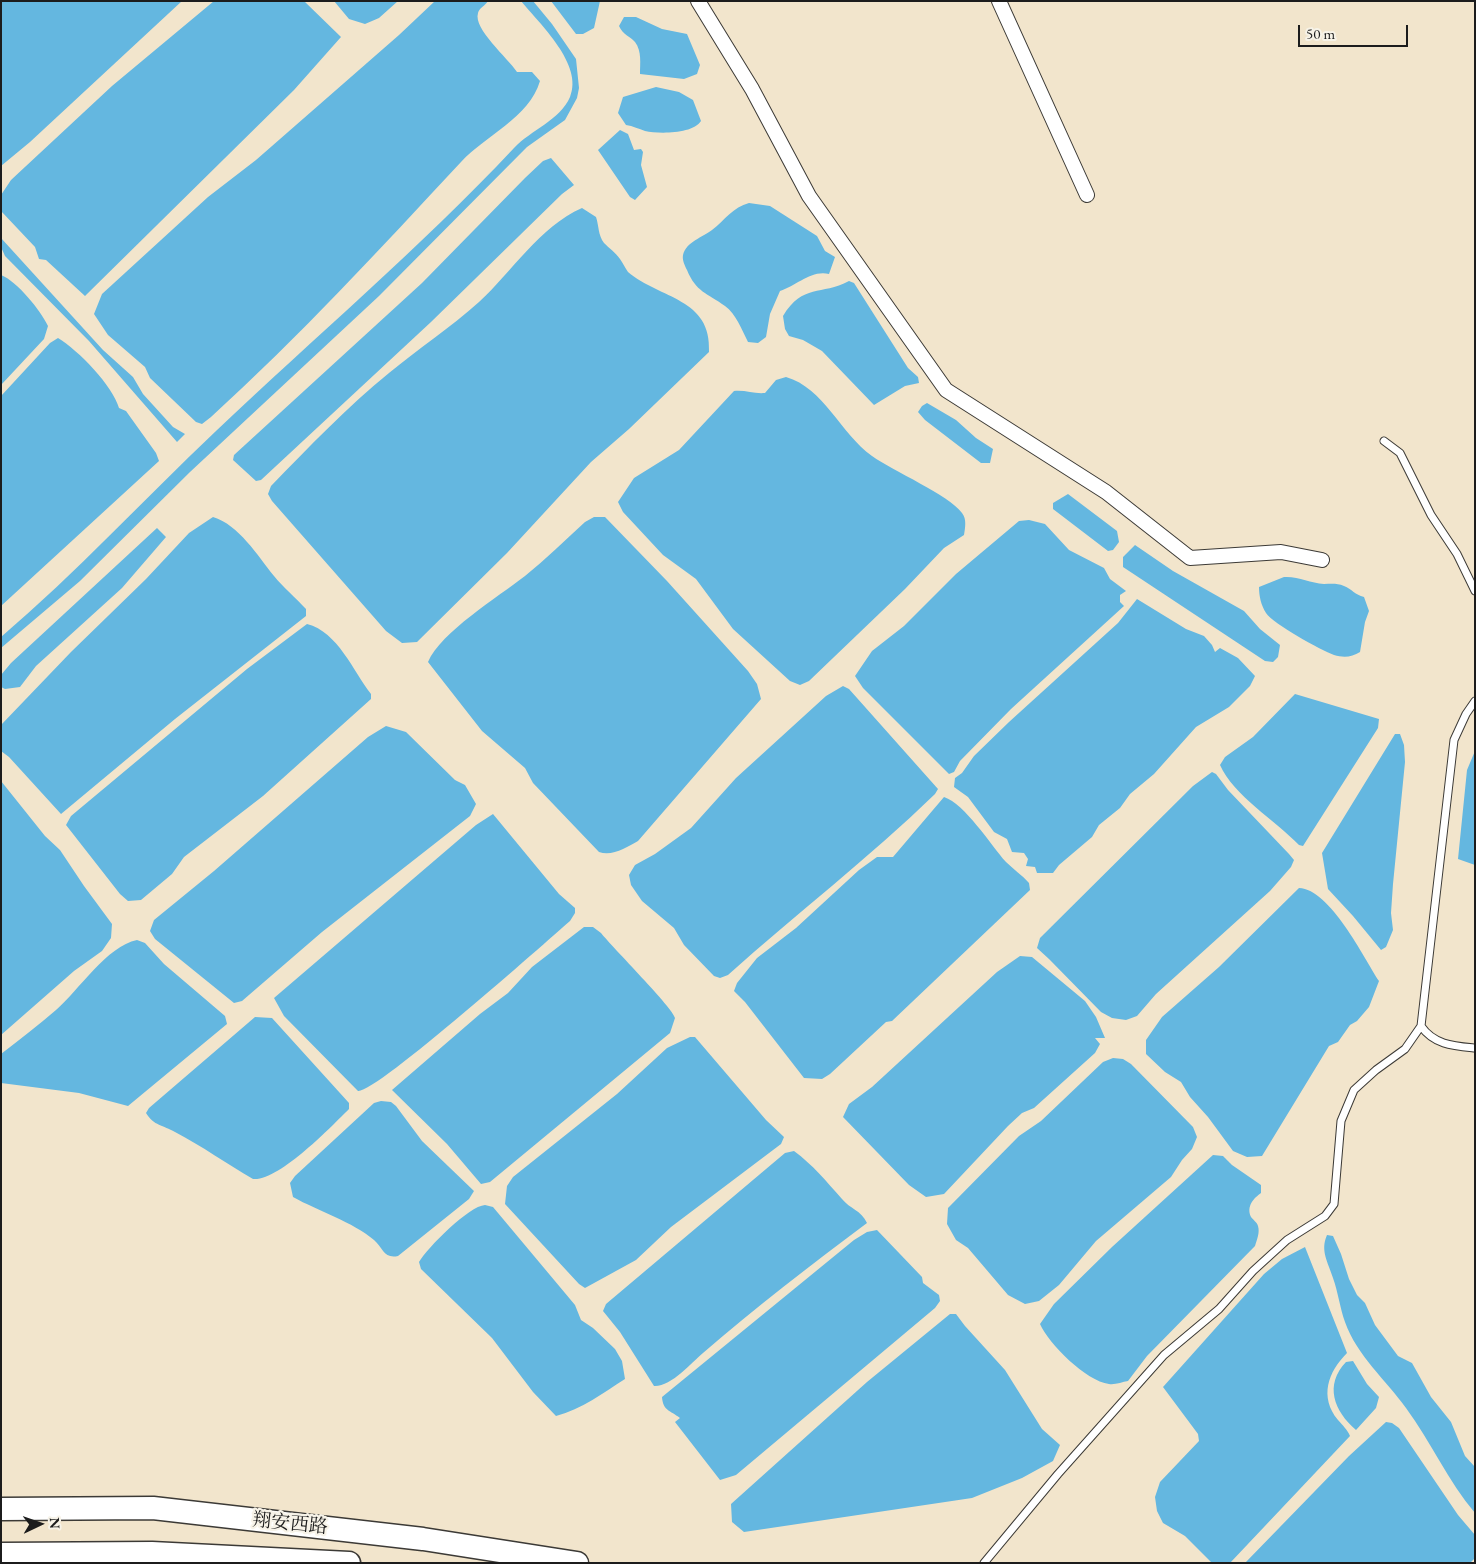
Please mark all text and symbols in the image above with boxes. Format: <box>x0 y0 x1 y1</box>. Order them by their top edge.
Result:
scale bar <box>1301 15 1411 47</box>
text: 50 m <box>1306 24 1335 43</box>
north arrow <box>15 1499 65 1549</box>
street label: 翔安西路 <box>251 1509 329 1539</box>
text: N <box>46 1517 64 1529</box>

